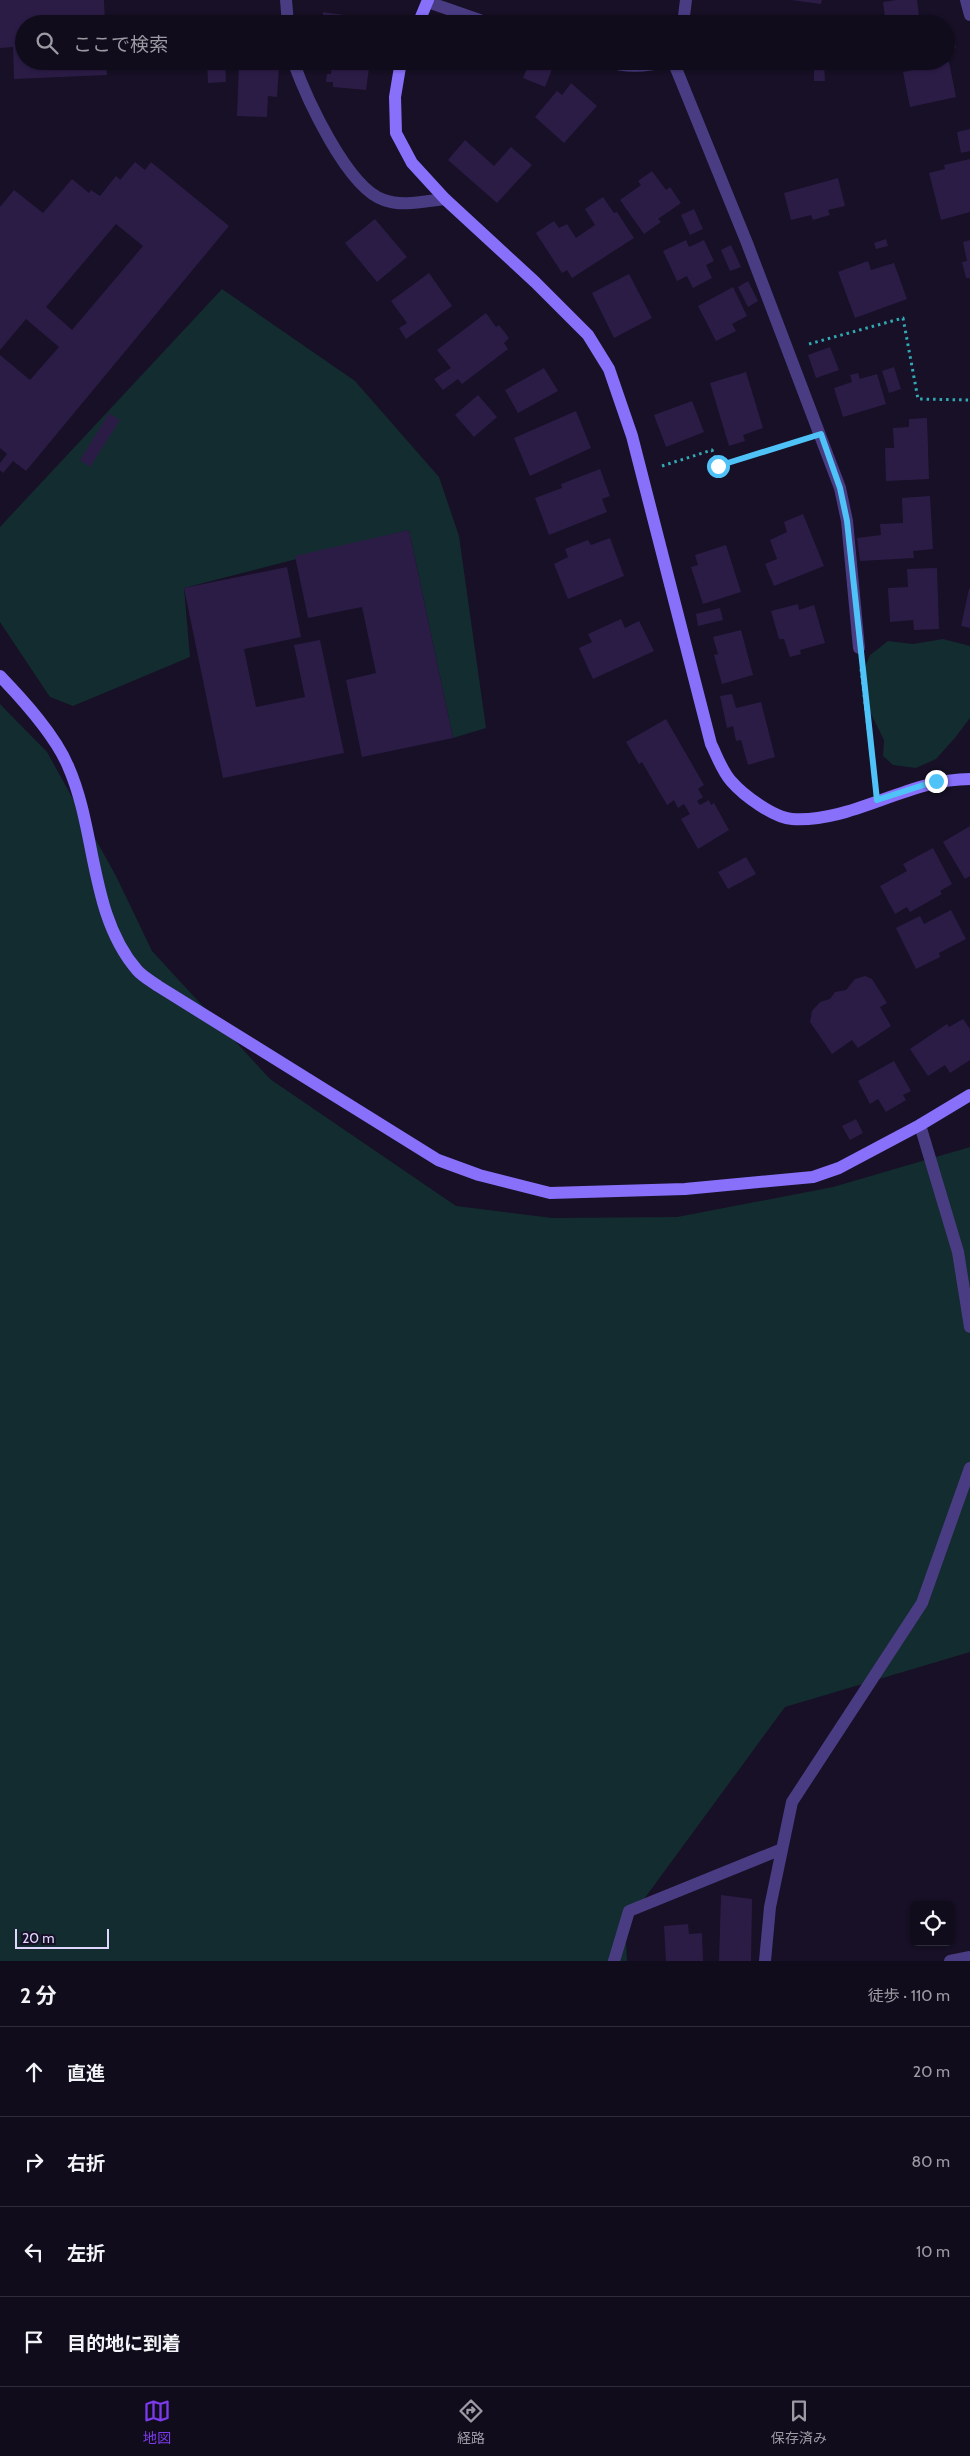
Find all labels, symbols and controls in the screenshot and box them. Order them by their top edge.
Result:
search box [15,15,955,70]
icon: search [33,29,61,57]
text: ここで検索 [73,33,168,56]
route start [707,455,730,478]
route end [925,770,948,793]
map controls [910,1901,955,1946]
button: locate [910,1901,955,1946]
scale bar [15,1926,109,1949]
text: 20 m [22,1929,55,1947]
text: 2 分 [20,1983,57,2008]
text: 徒歩 · 110 m [868,1986,950,2005]
icon: ahead [20,2058,48,2086]
text: 直進 [67,2062,105,2085]
text: 20 m [913,2062,950,2081]
icon: right [20,2148,48,2176]
text: 右折 [67,2152,105,2175]
text: 80 m [912,2152,950,2171]
icon: left [20,2238,48,2266]
text: 左折 [67,2242,105,2265]
text: 10 m [916,2242,950,2261]
icon: arrive [20,2328,48,2356]
text: 目的地に到着 [67,2332,181,2355]
tab: 地図 [143,2397,171,2447]
tab: 経路 [457,2397,485,2447]
tab: 保存済み [771,2397,827,2447]

